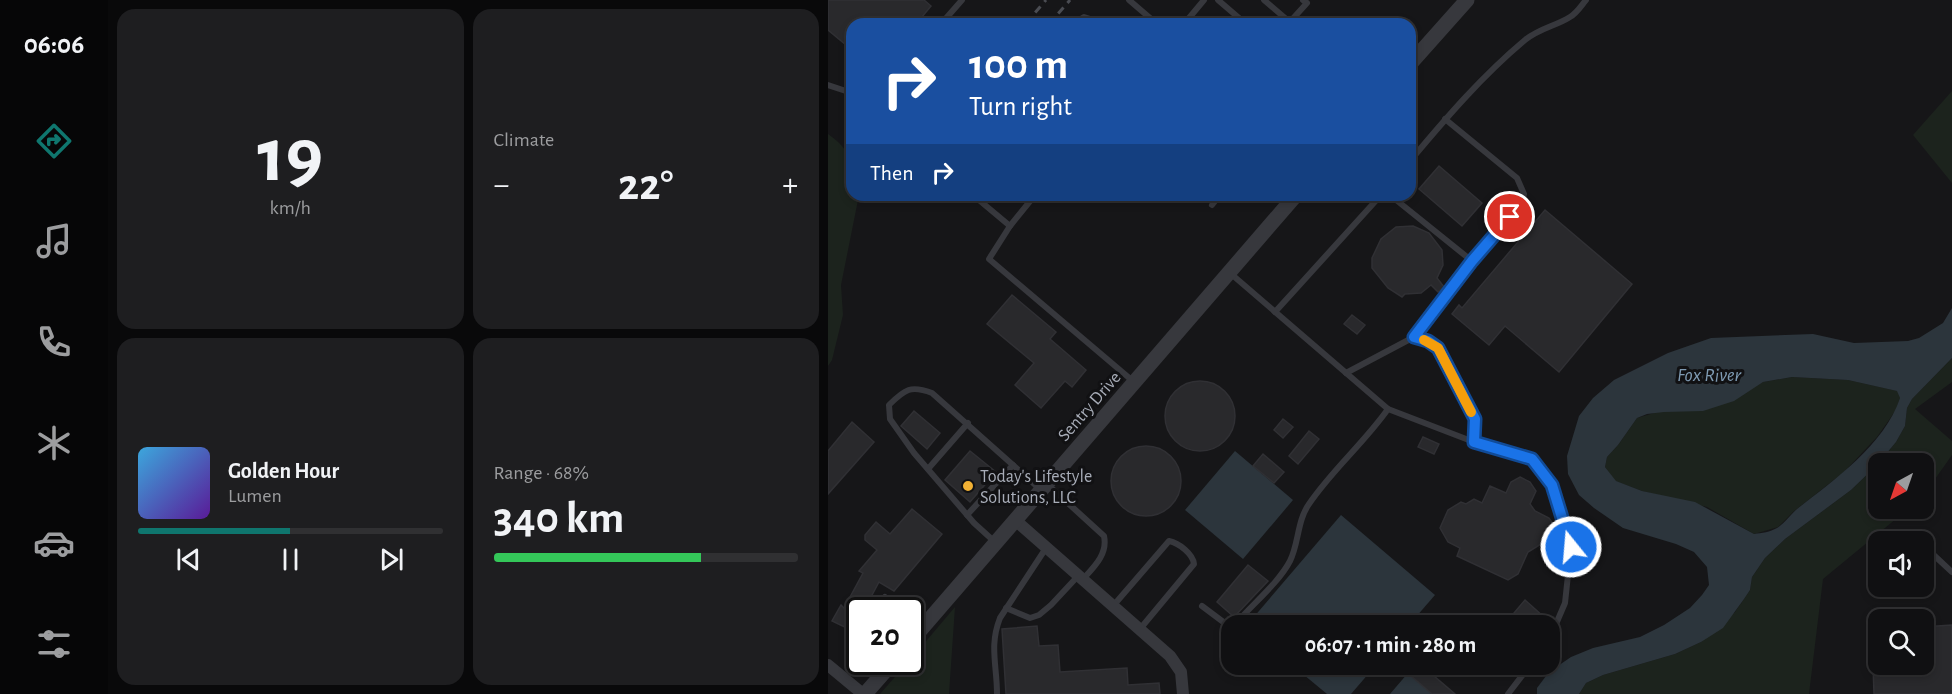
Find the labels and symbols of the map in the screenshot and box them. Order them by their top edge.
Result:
pin [1484,191,1535,242]
water label: Fox River [1677,365,1742,385]
street label: Sentry Drive [1055,368,1125,445]
north arrow [1868,453,1934,519]
place label: Today's Lifestyle Solutions, LLC [980,468,1092,507]
marker: Today's Lifestyle Solutions, LLC [961,479,975,493]
position arrow [1539,515,1603,579]
speed limit sign: 20 [846,597,924,675]

